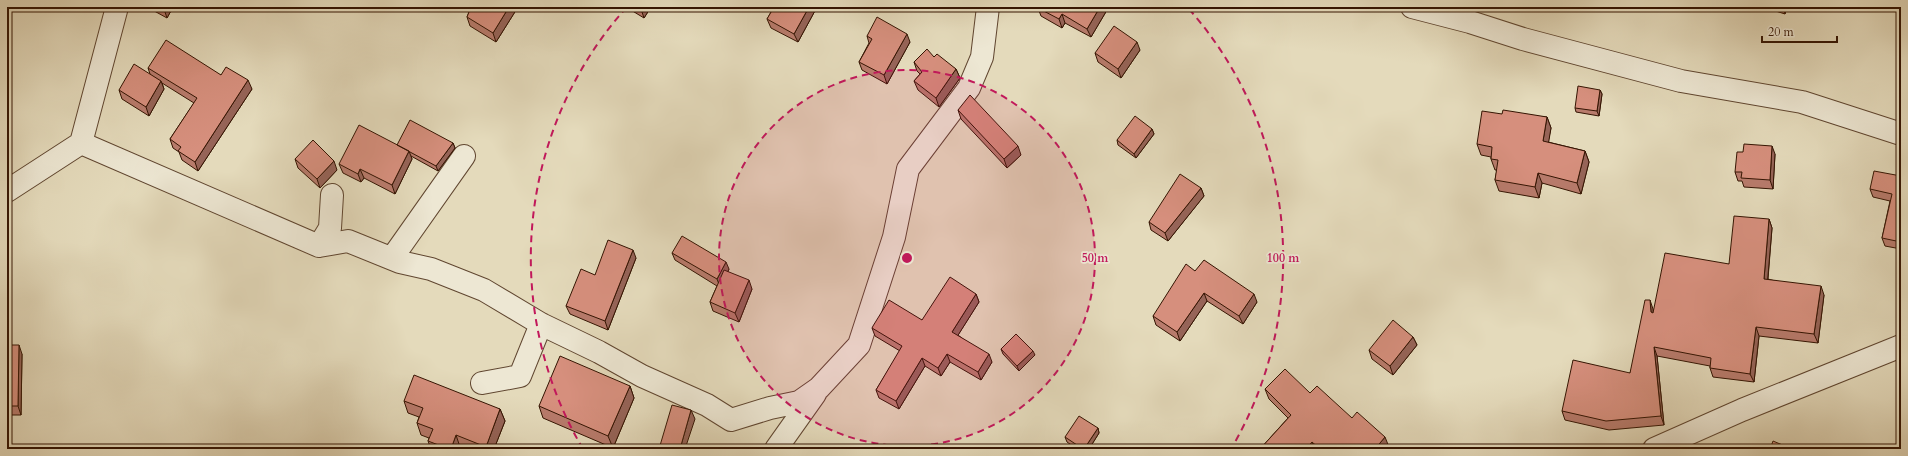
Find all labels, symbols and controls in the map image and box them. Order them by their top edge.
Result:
scale bar [1762,18,1837,44]
text: 20 m [1768,24,1795,40]
text: 50 m [1082,250,1109,266]
text: 100 m [1267,250,1300,266]
centre of rings [900,251,914,265]

